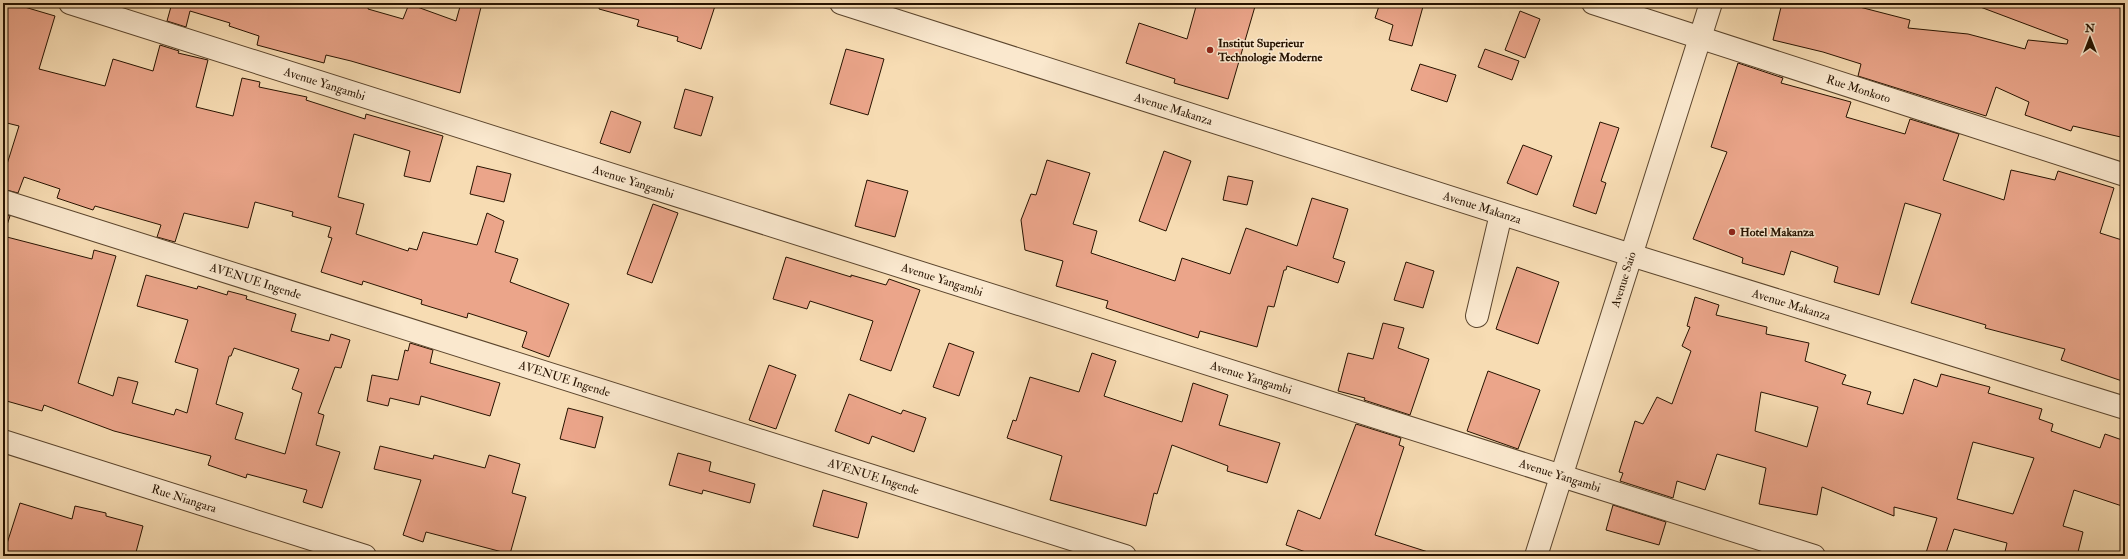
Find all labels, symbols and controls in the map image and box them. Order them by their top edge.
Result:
north arrow [2070,18,2110,58]
text: N [2084,22,2096,35]
place label: Institut Superieur Technologie Moderne [1217,36,1324,65]
marker: Institut Superieur Technologie Moderne [1205,45,1215,55]
street label: Avenue Yangambi [281,63,367,104]
street label: Rue Monkoto [1825,71,1893,106]
street label: Avenue Makanza [1132,89,1216,129]
street label: Avenue Yangambi [590,161,676,202]
street label: Avenue Makanza [1440,188,1524,227]
place label: Hotel Makanza [1740,225,1815,240]
marker: Hotel Makanza [1727,227,1737,237]
street label: Avenue Saio [1607,249,1639,310]
street label: AVENUE Ingende [207,259,303,302]
street label: Avenue Yangambi [899,259,985,300]
street label: Avenue Makanza [1749,285,1833,324]
street label: AVENUE Ingende [516,357,612,400]
street label: Avenue Yangambi [1207,357,1294,397]
street label: AVENUE Ingende [825,455,921,498]
street label: Avenue Yangambi [1516,455,1603,495]
street label: Rue Niangara [150,481,220,516]

